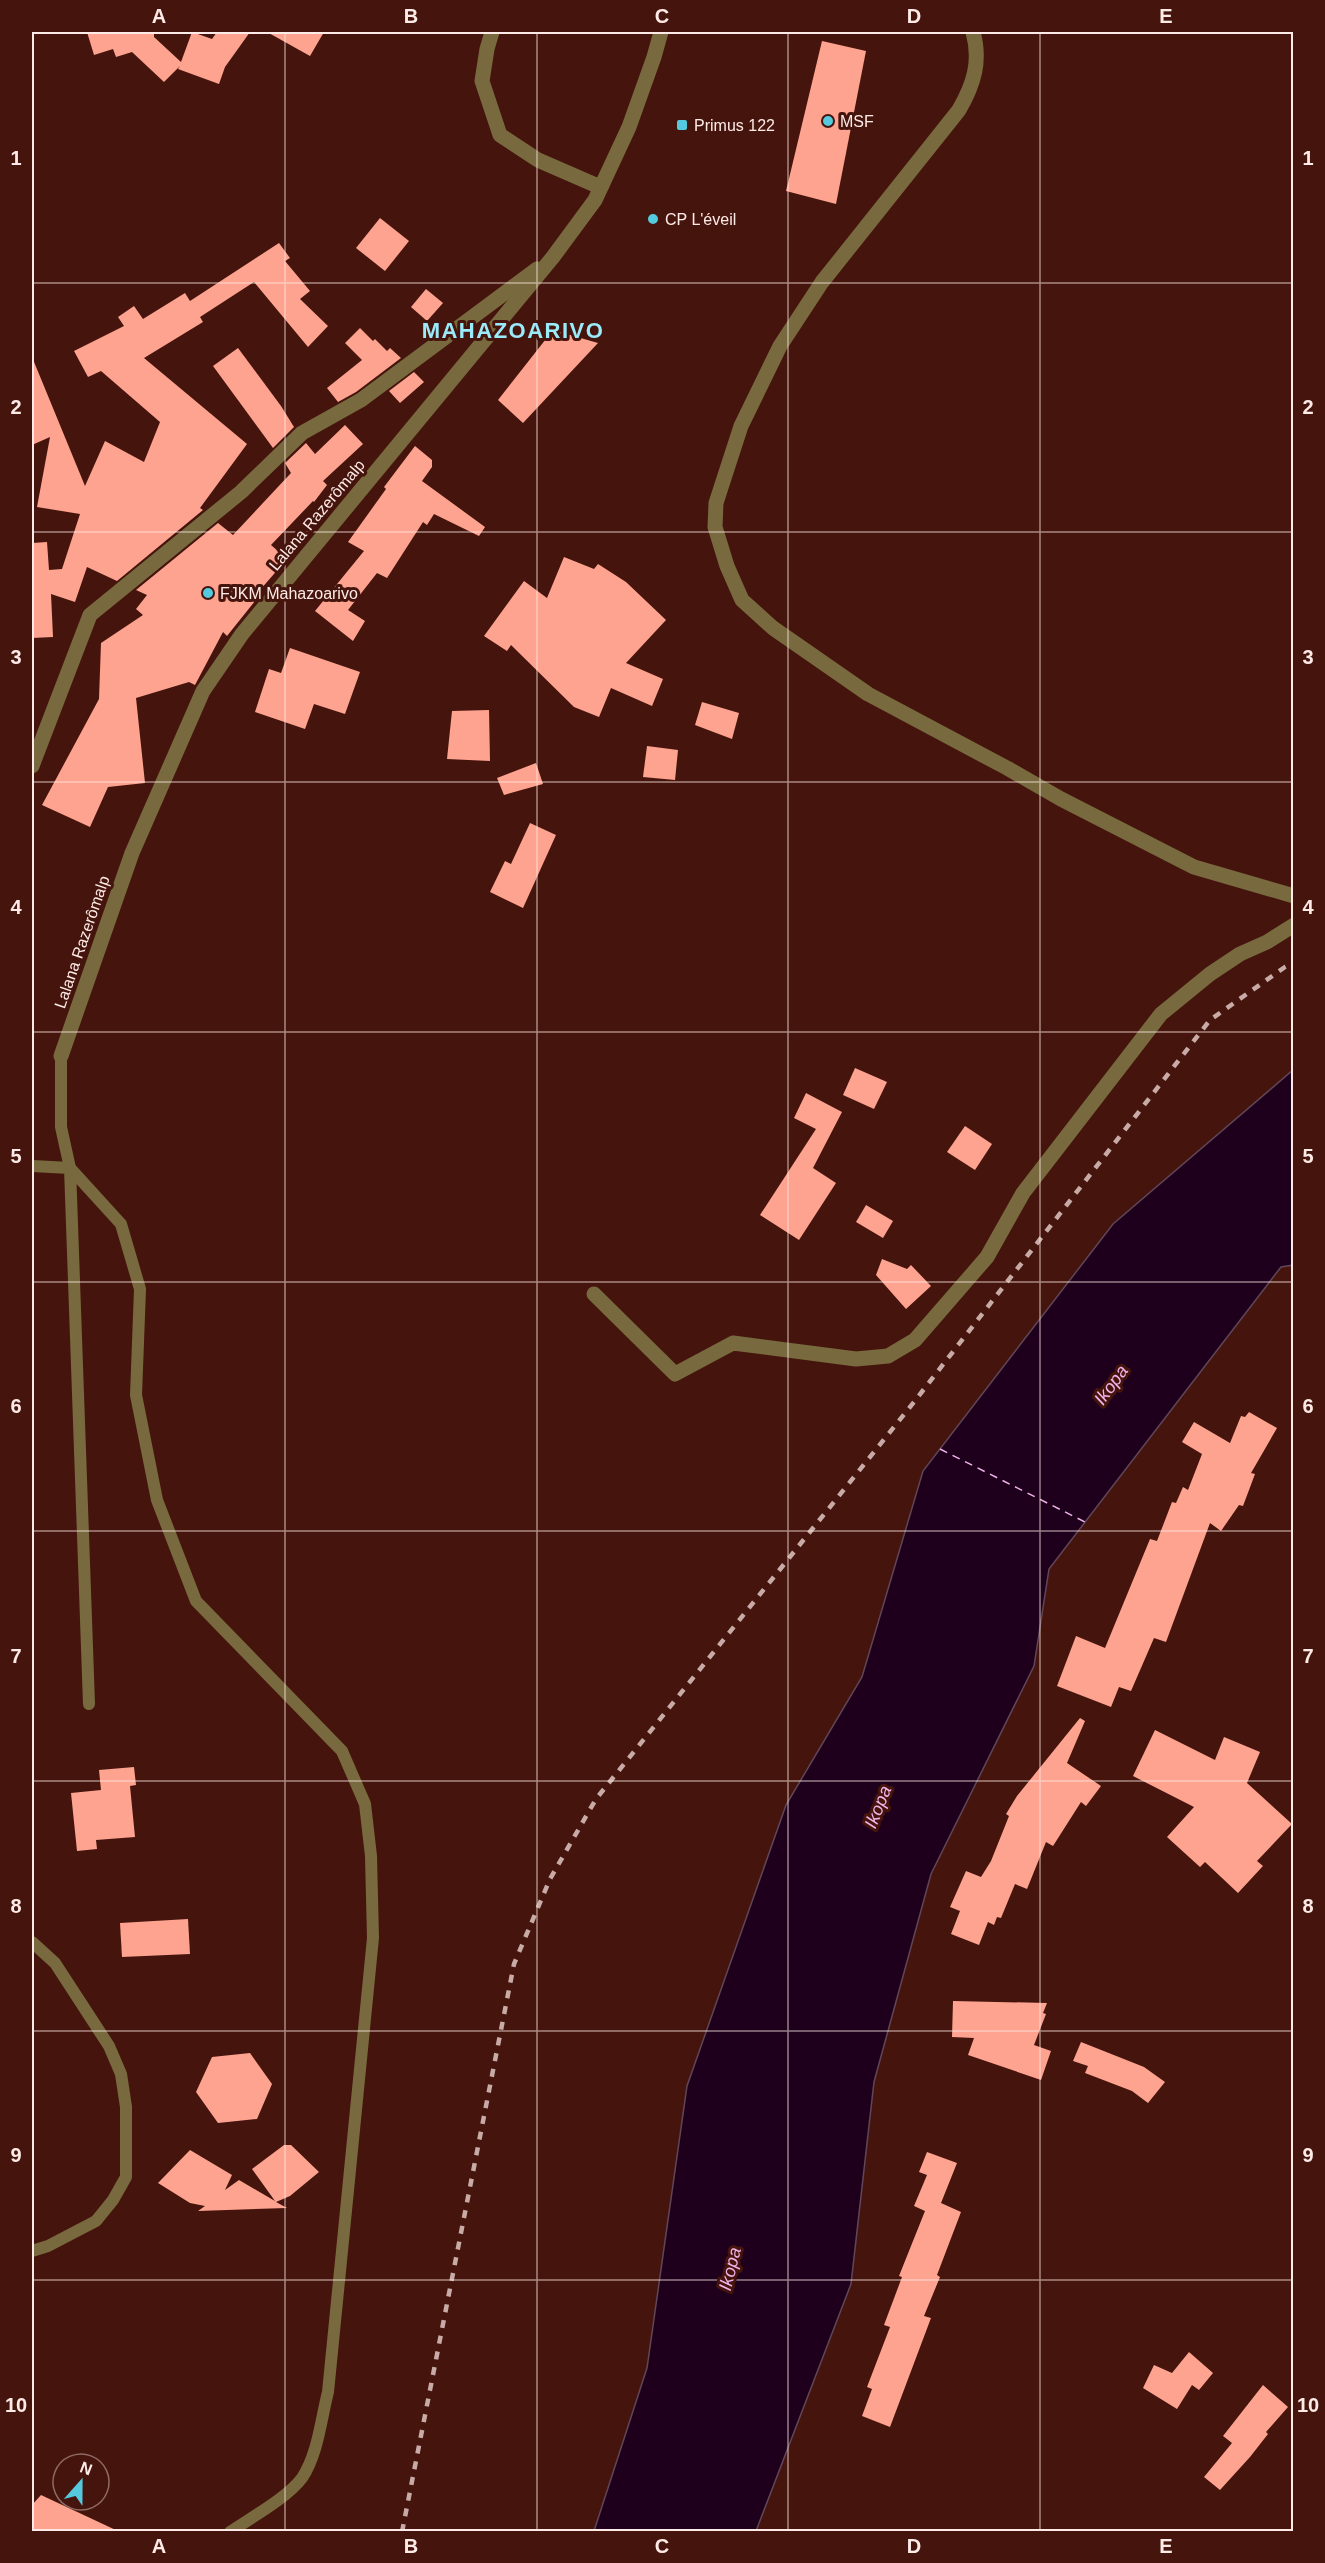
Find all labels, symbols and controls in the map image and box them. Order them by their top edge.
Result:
text: A [152,5,166,27]
text: B [404,5,418,27]
text: C [655,5,669,27]
text: D [907,5,921,27]
text: E [1159,5,1173,27]
place label: MSF [840,113,874,130]
marker: MSF [821,114,835,128]
place label: Primus 122 [694,117,775,134]
marker: Primus 122 [675,118,689,132]
text: 1 [10,147,22,169]
text: 1 [1302,147,1314,169]
place label: CP L'éveil [665,211,736,228]
marker: CP L'éveil [646,212,660,226]
district label: MAHAZOARIVO [422,318,604,343]
text: 2 [10,396,22,418]
text: 2 [1302,396,1314,418]
street label: Lalana Razerômalp [266,456,368,574]
place label: FJKM Mahazoarivo [220,585,358,602]
marker: FJKM Mahazoarivo [201,586,215,600]
text: 3 [10,646,22,668]
text: 3 [1302,646,1314,668]
street label: Lalana Razerômalp [51,874,113,1010]
text: 4 [10,896,22,918]
text: 4 [1302,896,1314,918]
text: 5 [10,1145,22,1167]
text: 5 [1302,1145,1314,1167]
water label: Ikopa [1090,1361,1132,1409]
text: 6 [10,1395,22,1417]
text: 6 [1302,1395,1314,1417]
text: 7 [10,1645,22,1667]
text: 7 [1302,1645,1314,1667]
water label: Ikopa [860,1783,896,1831]
text: 8 [10,1895,22,1917]
text: 8 [1302,1895,1314,1917]
text: 9 [10,2144,22,2166]
text: 9 [1302,2144,1314,2166]
water label: Ikopa [715,2245,745,2293]
text: 10 [5,2394,27,2416]
text: 10 [1297,2394,1319,2416]
north arrow [51,2452,111,2512]
text: N [78,2458,95,2478]
text: A [152,2535,166,2557]
text: B [404,2535,418,2557]
text: C [655,2535,669,2557]
text: D [907,2535,921,2557]
text: E [1159,2535,1173,2557]

